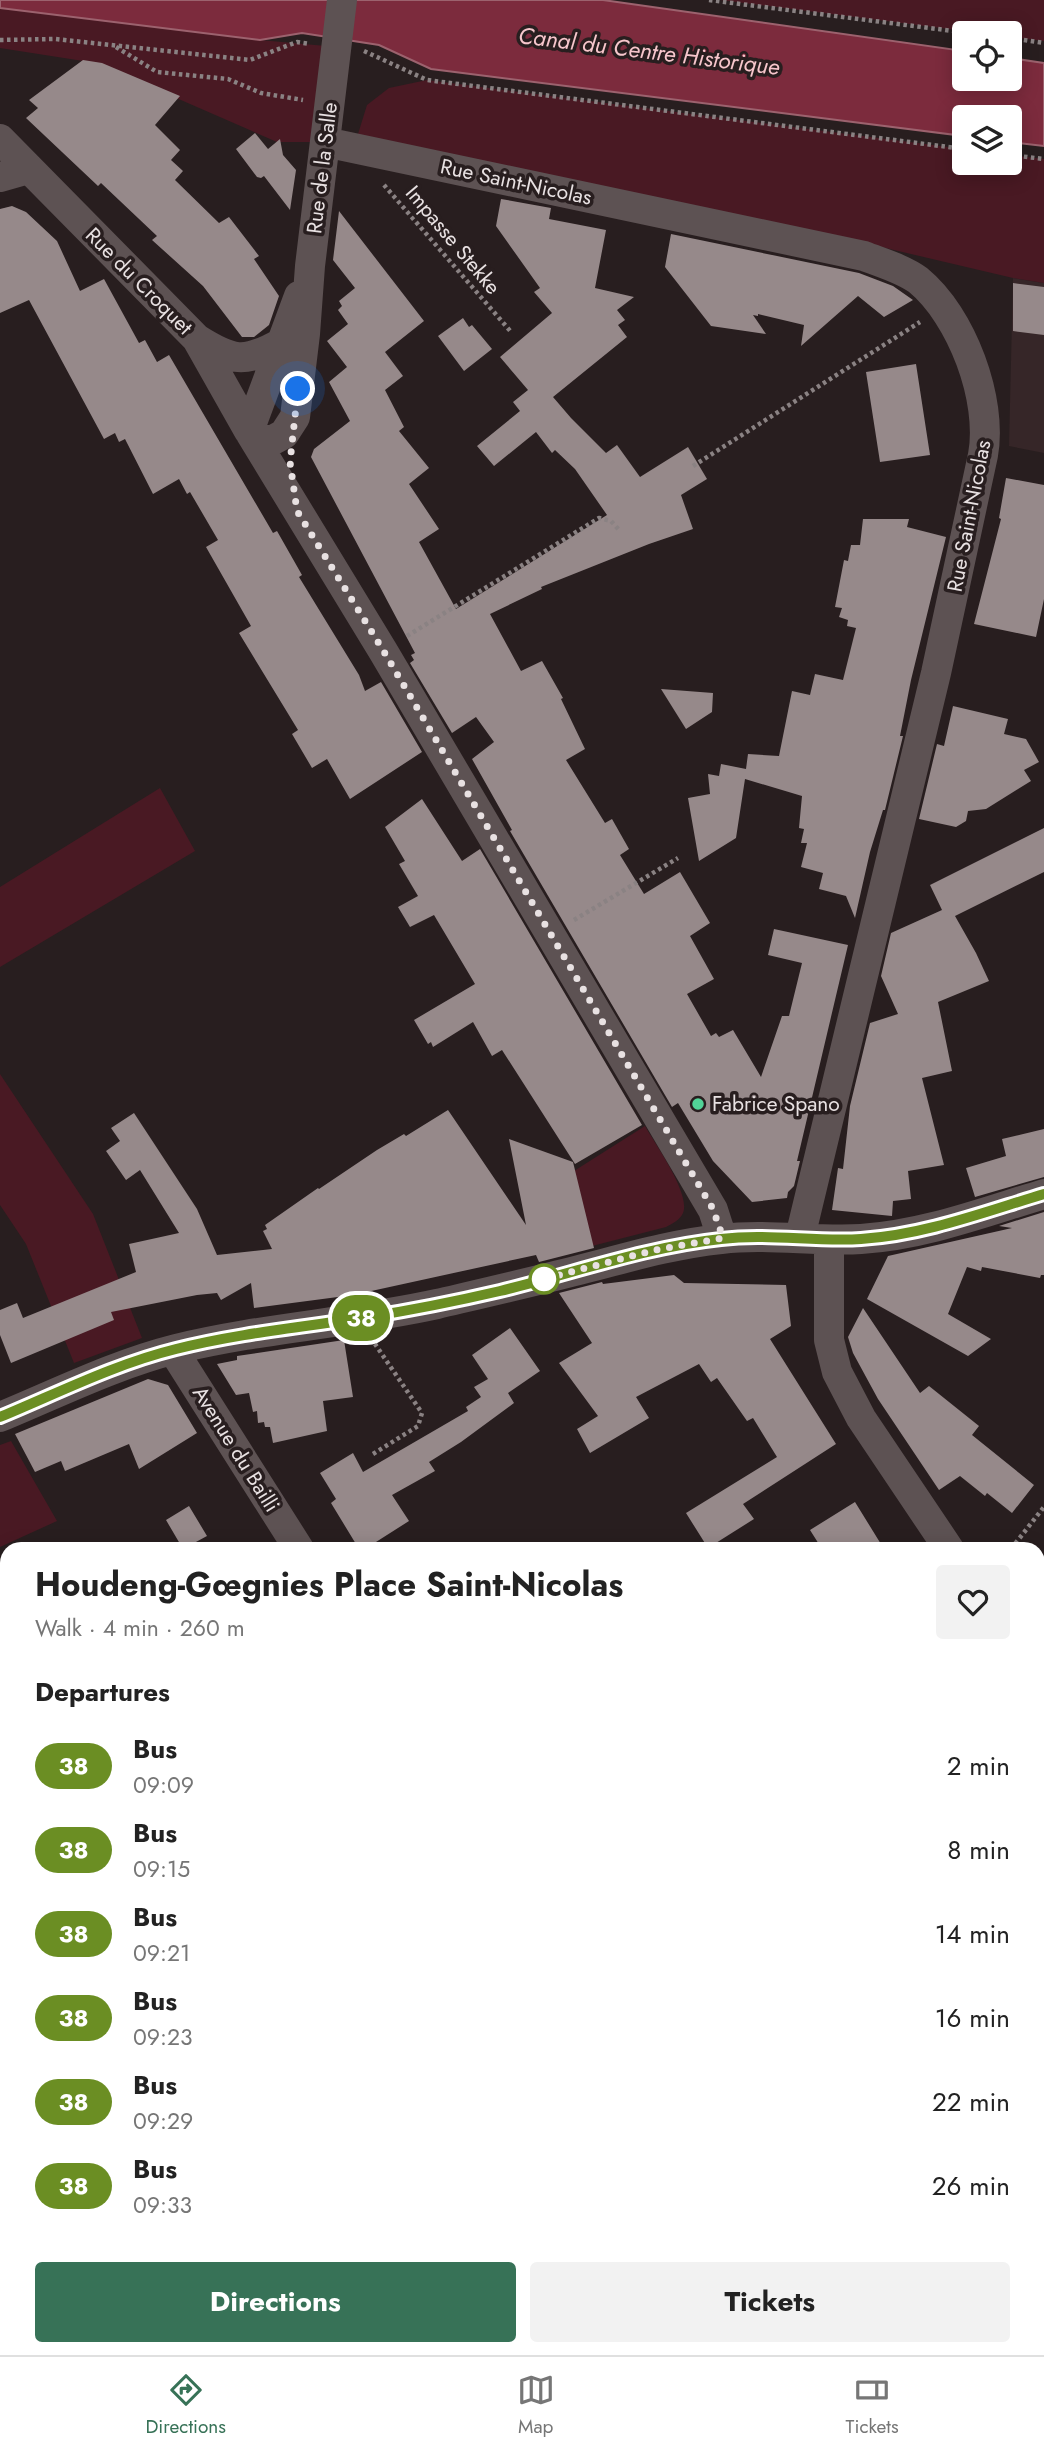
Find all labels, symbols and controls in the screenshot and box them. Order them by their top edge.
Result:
water label: Canal du Centre Historique [516,18,782,84]
map controls [952,21,1022,175]
button: locate [952,21,1022,91]
street label: Rue de la Salle [299,100,345,235]
button: layers [952,105,1022,175]
street label: Rue Saint-Nicolas [438,151,594,213]
street label: Impasse Stekke [398,179,508,301]
street label: Rue du Croquet [79,221,199,341]
your location [280,371,315,406]
street label: Rue Saint-Nicolas [940,438,998,594]
place label: Fabrice Spano [712,1089,840,1119]
marker: Fabrice Spano [690,1096,706,1112]
unlabelled marker [529,1264,559,1294]
line badge: 38 [330,1295,392,1341]
text: 38 [346,1300,376,1335]
street label: Avenue du Bailli [185,1380,287,1518]
text: Houdeng-Gœgnies Place Saint-Nicolas [35,1561,623,1608]
button: heart [936,1565,1010,1639]
text: Walk · 4 min · 260 m [35,1611,245,1645]
text: Departures [35,1673,170,1711]
text: Bus [133,1730,177,1768]
text: 2 min [947,1747,1010,1785]
text: 38 [59,1748,88,1783]
text: 09:09 [133,1768,194,1802]
text: Bus [133,1814,177,1852]
text: 8 min [947,1831,1010,1869]
text: 38 [59,1832,88,1867]
text: 09:15 [133,1852,190,1886]
text: Bus [133,1898,177,1936]
text: 14 min [935,1915,1010,1953]
text: 38 [59,1916,88,1951]
text: 09:21 [133,1936,190,1970]
text: Bus [133,1982,177,2020]
text: 16 min [935,1999,1010,2037]
text: 38 [59,2000,88,2035]
text: 09:23 [133,2020,193,2054]
text: Bus [133,2066,177,2104]
text: 22 min [932,2083,1010,2121]
text: 38 [59,2084,88,2119]
text: 09:29 [133,2104,193,2138]
text: Bus [133,2150,177,2188]
text: 26 min [932,2167,1010,2205]
text: 38 [59,2168,88,2203]
text: 09:33 [133,2188,192,2222]
button: Directions [35,2262,516,2342]
button: Tickets [530,2262,1010,2342]
tab: Directions [145,2371,226,2440]
tab: Map [517,2371,555,2440]
tab: Tickets [846,2371,899,2440]

